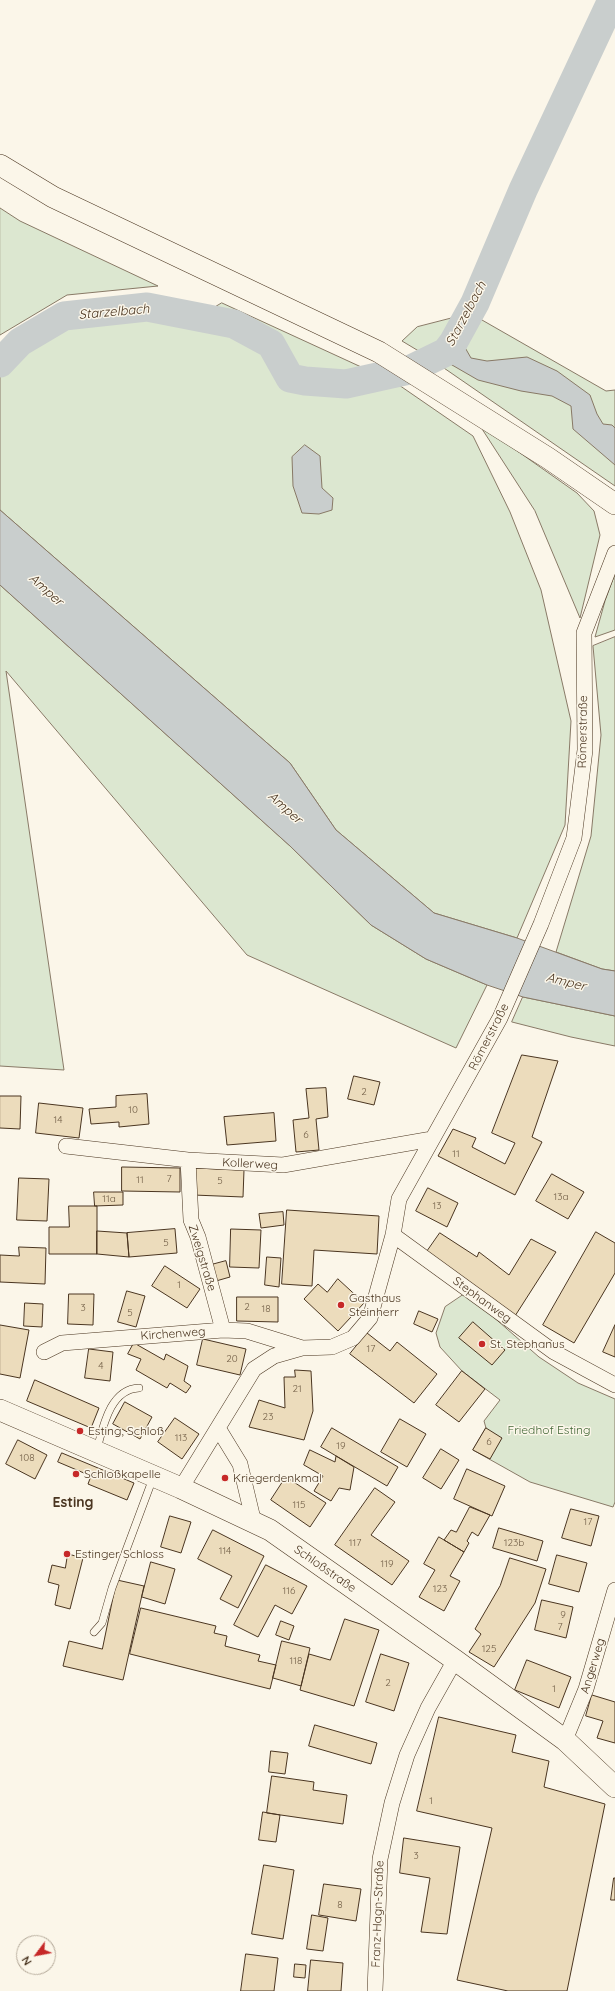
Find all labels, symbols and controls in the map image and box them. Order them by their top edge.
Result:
water label: Starzelbach [442,279,490,349]
water label: Starzelbach [78,301,150,323]
water label: Amper [26,571,66,609]
street label: Römerstraße [575,695,591,769]
water label: Amper [265,789,305,827]
water label: Amper [544,970,588,994]
street label: Römerstraße [466,1001,512,1073]
house number: 2 [361,1086,367,1098]
house number: 10 [128,1104,138,1116]
house number: 14 [54,1114,62,1126]
house number: 6 [303,1129,309,1141]
house number: 11 [452,1148,460,1160]
street label: Kollerweg [222,1155,278,1173]
house number: 7 [166,1173,172,1185]
house number: 11 [136,1174,144,1186]
house number: 5 [217,1175,223,1187]
house number: 13a [554,1191,568,1203]
house number: 11a [102,1193,116,1205]
house number: 13 [433,1200,441,1212]
street label: Zweigstraße [185,1223,219,1293]
house number: 5 [163,1237,169,1249]
street label: Stephanweg [450,1274,514,1326]
house number: 1 [177,1279,181,1291]
place label: Gasthaus Steinherr [349,1291,401,1319]
marker: Gasthaus Steinherr [336,1300,346,1310]
house number: 2 [244,1301,250,1313]
house number: 3 [80,1302,86,1314]
house number: 18 [261,1303,271,1315]
house number: 5 [127,1307,133,1319]
street label: Kirchenweg [140,1325,206,1343]
place label: St. Stephanus [490,1337,565,1351]
marker: St. Stephanus [477,1339,487,1349]
house number: 17 [367,1343,375,1355]
house number: 20 [226,1353,238,1365]
house number: 4 [98,1360,104,1372]
house number: 21 [292,1383,302,1395]
house number: 23 [263,1411,273,1423]
park label: Friedhof Esting [507,1423,591,1437]
place label: Esting, Schloß [88,1424,164,1438]
marker: Esting, Schloß [75,1426,85,1436]
house number: 113 [175,1432,187,1444]
house number: 6 [486,1436,492,1448]
house number: 19 [336,1440,346,1452]
house number: 108 [19,1452,35,1464]
place label: Schloßkapelle [84,1467,161,1481]
marker: Schloßkapelle [71,1469,81,1479]
place label: Kriegerdenkmal [233,1471,322,1485]
marker: Kriegerdenkmal [220,1473,230,1483]
district label: Esting [52,1495,94,1511]
house number: 115 [293,1499,305,1511]
house number: 17 [584,1516,592,1528]
house number: 117 [349,1537,361,1549]
house number: 123b [504,1537,524,1549]
street label: Schloßstraße [291,1542,359,1596]
house number: 114 [219,1545,231,1557]
place label: Estinger Schloss [75,1547,164,1561]
marker: Estinger Schloss [62,1549,72,1559]
house number: 119 [381,1558,393,1570]
house number: 123 [433,1583,447,1595]
house number: 116 [283,1585,295,1597]
house number: 9 [560,1609,566,1621]
house number: 7 [557,1621,563,1633]
street label: Angerweg [578,1637,608,1695]
house number: 125 [482,1643,496,1655]
house number: 118 [290,1655,302,1667]
house number: 2 [385,1677,391,1689]
house number: 1 [552,1683,556,1695]
house number: 1 [429,1795,433,1807]
house number: 3 [413,1850,419,1862]
street label: Franz-Hagn-Straße [369,1860,387,1968]
house number: 8 [337,1899,343,1911]
north arrow [16,1935,56,1975]
text: N [19,1954,35,1968]

